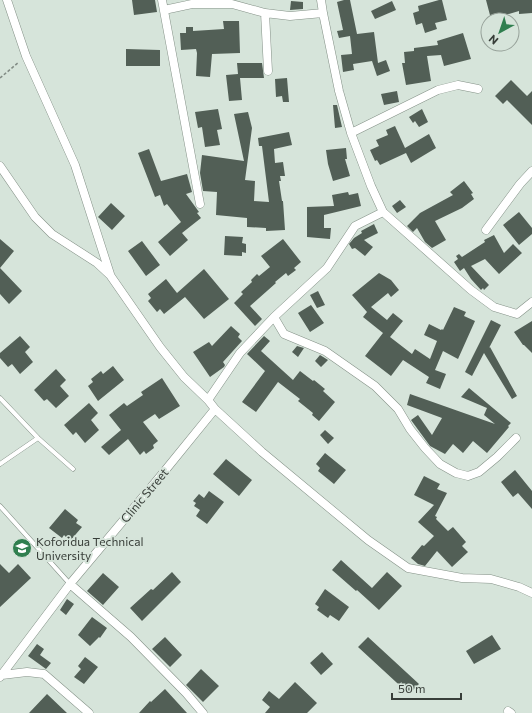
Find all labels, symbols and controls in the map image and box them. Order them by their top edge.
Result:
north arrow [480,12,520,52]
text: N [486,32,501,48]
street label: Clinic Street [117,465,171,525]
place label: Koforidua Technical University [36,534,144,562]
school or university icon: Koforidua Technical University [11,537,33,559]
scale bar [392,675,461,701]
text: 50 m [398,681,426,695]

